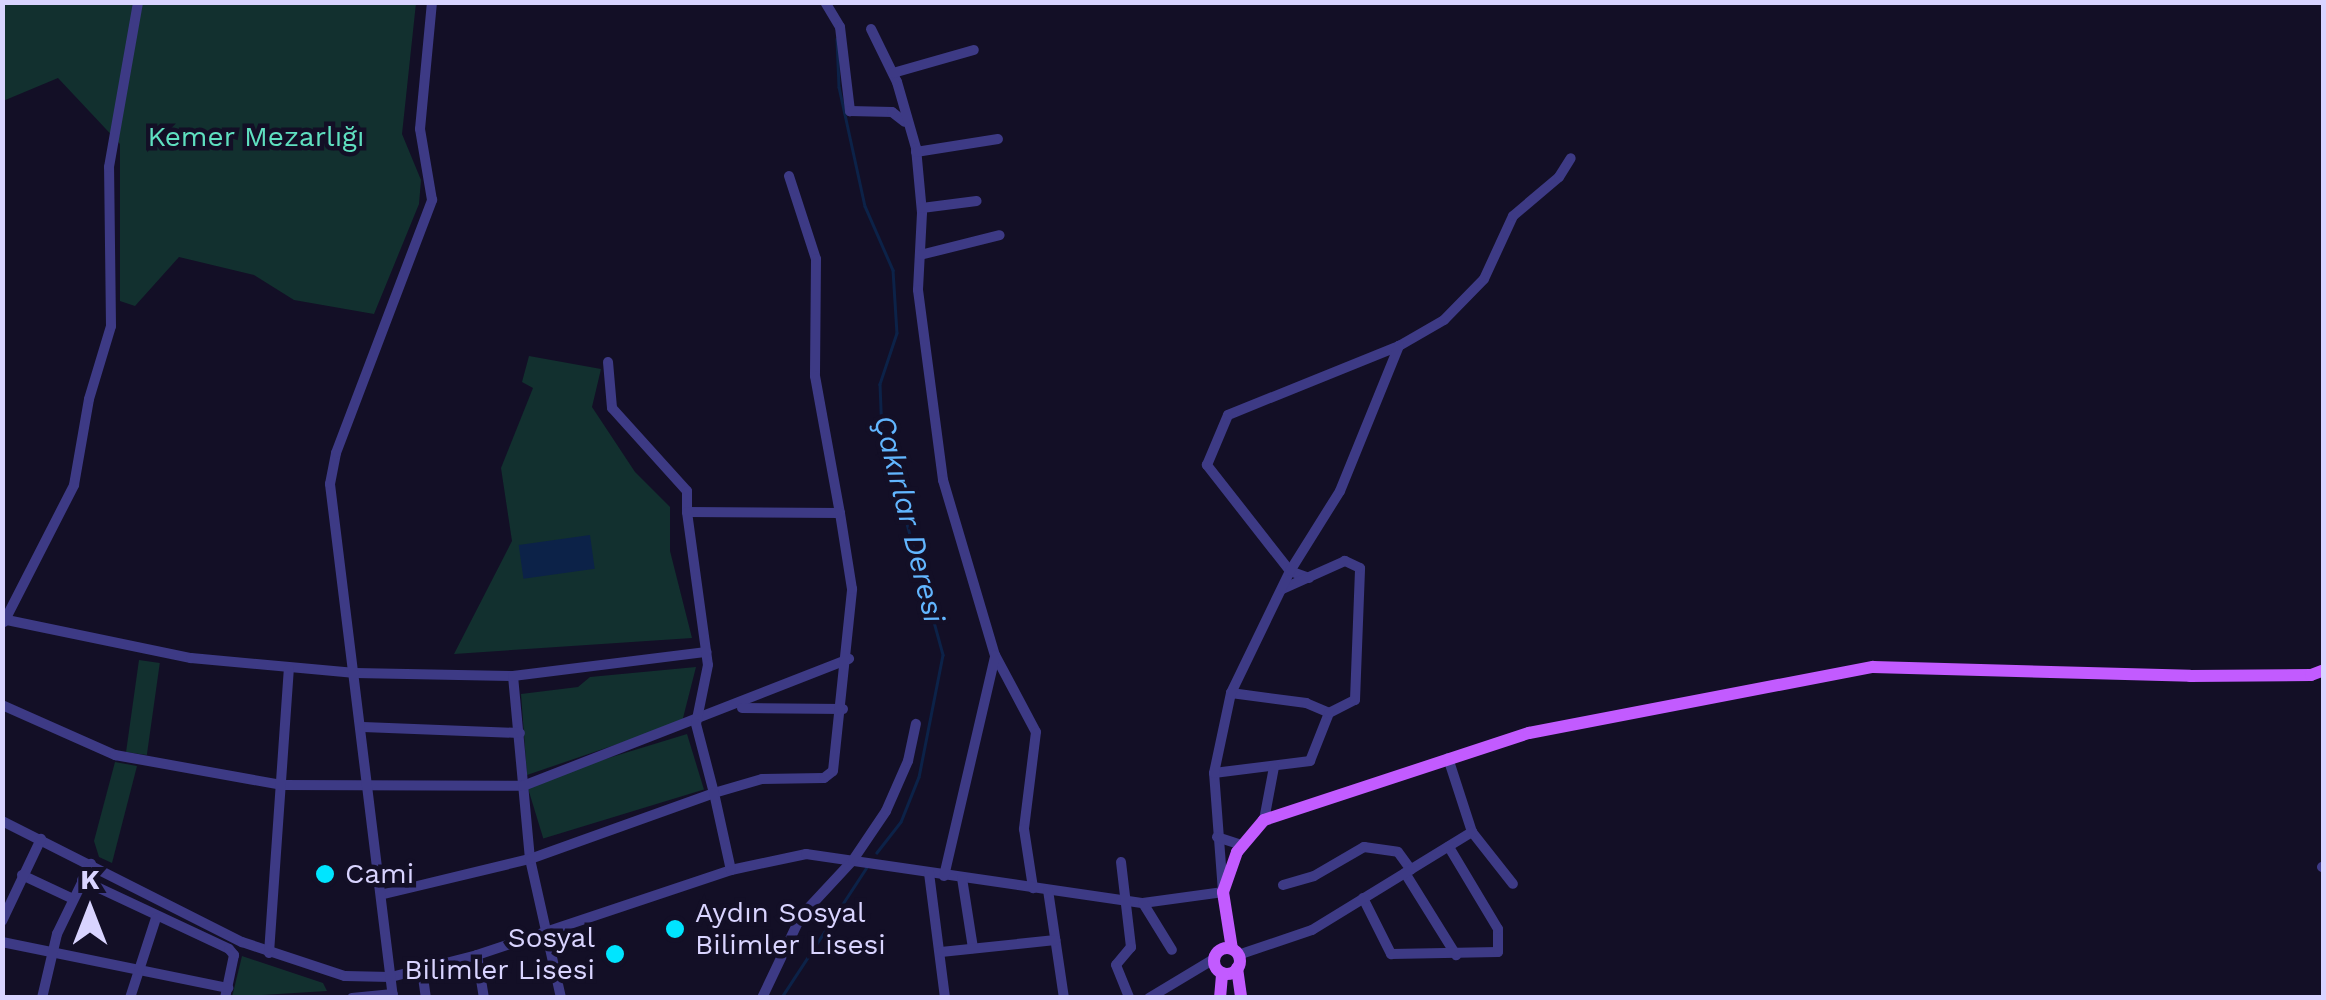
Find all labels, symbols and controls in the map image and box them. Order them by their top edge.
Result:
park label: Kemer Mezarlığı [147,120,365,154]
water label: Çakırlar Deresi [866,411,952,627]
place label: Cami [345,857,414,891]
north arrow [40,860,140,960]
text: K [80,863,100,896]
marker: Cami [314,863,336,885]
place label: Aydın Sosyal Bilimler Lisesi [695,896,886,962]
marker: Aydın Sosyal Bilimler Lisesi [664,918,686,940]
place label: Sosyal Bilimler Lisesi [404,921,595,987]
marker: Sosyal Bilimler Lisesi [604,943,626,965]

